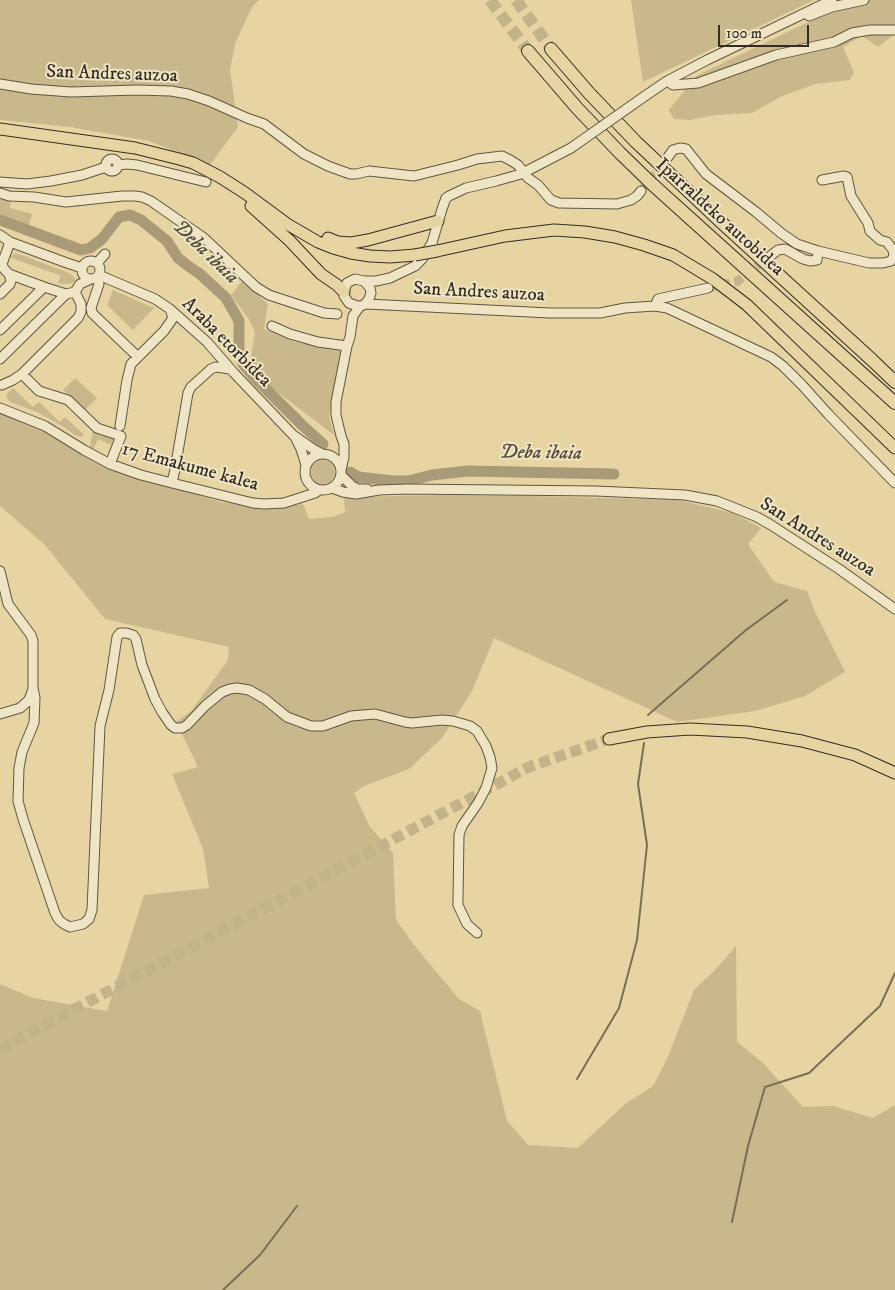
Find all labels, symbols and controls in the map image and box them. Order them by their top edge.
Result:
scale bar [720,15,811,47]
text: 100 m [726,24,762,43]
street label: San Andres auzoa [46,61,178,89]
street label: Iparraldeko autobidea [650,154,788,282]
water label: Deba ibaia [167,216,243,290]
street label: San Andres auzoa [413,278,545,308]
street label: Araba etorbidea [176,293,276,393]
street label: 17 Emakume kalea [119,439,261,497]
water label: Deba ibaia [500,441,582,467]
street label: San Andres auzoa [755,493,879,583]

